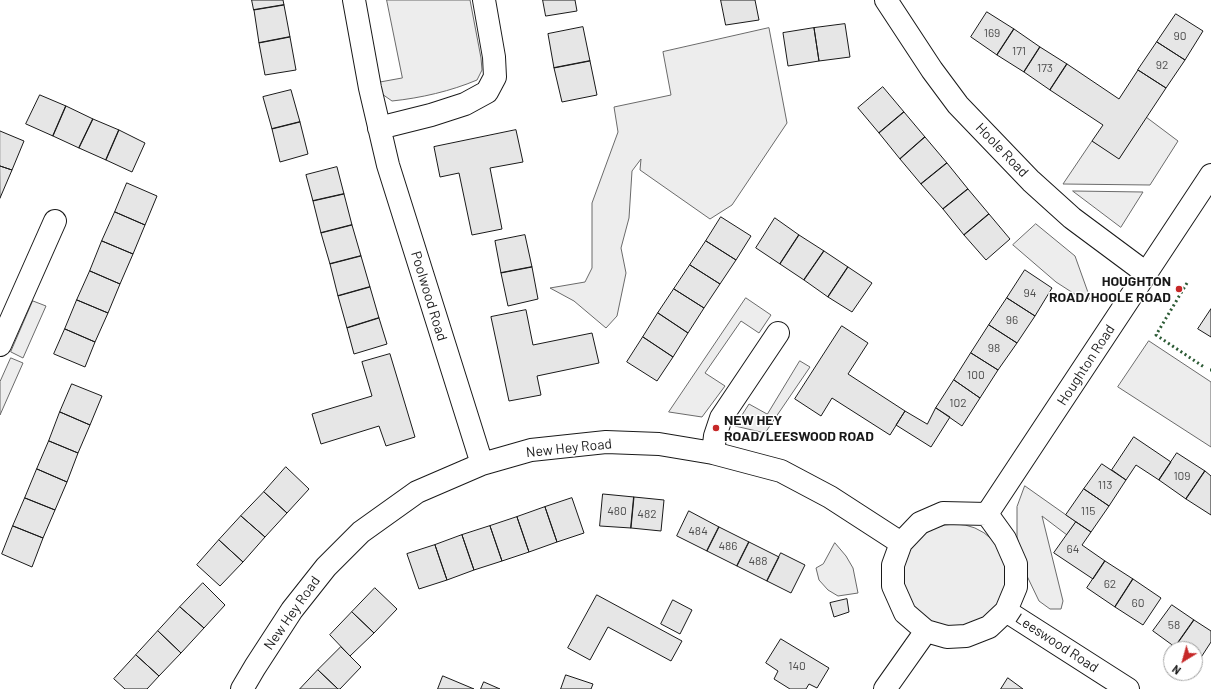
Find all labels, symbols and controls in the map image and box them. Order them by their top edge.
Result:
house number: 169 [984,26,1000,40]
house number: 90 [1173,29,1187,43]
house number: 171 [1012,44,1026,58]
house number: 92 [1156,58,1168,72]
house number: 173 [1037,61,1053,75]
street label: Hoole Road [972,119,1032,181]
street label: Poolwood Road [407,249,451,343]
place label: HOUGHTON ROAD/HOOLE ROAD [1049,273,1171,306]
marker: HOUGHTON ROAD/HOOLE ROAD [1174,284,1184,294]
house number: 94 [1024,286,1036,300]
house number: 96 [1006,313,1018,327]
street label: Houghton Road [1054,321,1118,409]
house number: 98 [988,341,1000,355]
house number: 100 [967,368,985,382]
house number: 102 [949,396,967,410]
place label: NEW HEY ROAD/LEESWOOD ROAD [724,412,874,444]
marker: NEW HEY ROAD/LEESWOOD ROAD [711,423,721,433]
street label: New Hey Road [525,435,613,461]
house number: 109 [1173,469,1191,483]
house number: 113 [1098,478,1112,492]
house number: 480 [607,504,627,518]
house number: 115 [1081,504,1095,518]
house number: 482 [637,507,657,521]
house number: 484 [688,524,708,538]
house number: 486 [718,539,738,553]
house number: 64 [1067,542,1079,556]
house number: 488 [748,554,768,568]
street label: New Hey Road [260,573,324,653]
house number: 62 [1104,577,1116,591]
house number: 60 [1132,596,1144,610]
street label: Leeswood Road [1012,610,1102,676]
house number: 58 [1168,618,1180,632]
north arrow [1163,641,1203,681]
house number: 140 [788,659,806,673]
text: N [1169,663,1183,678]

